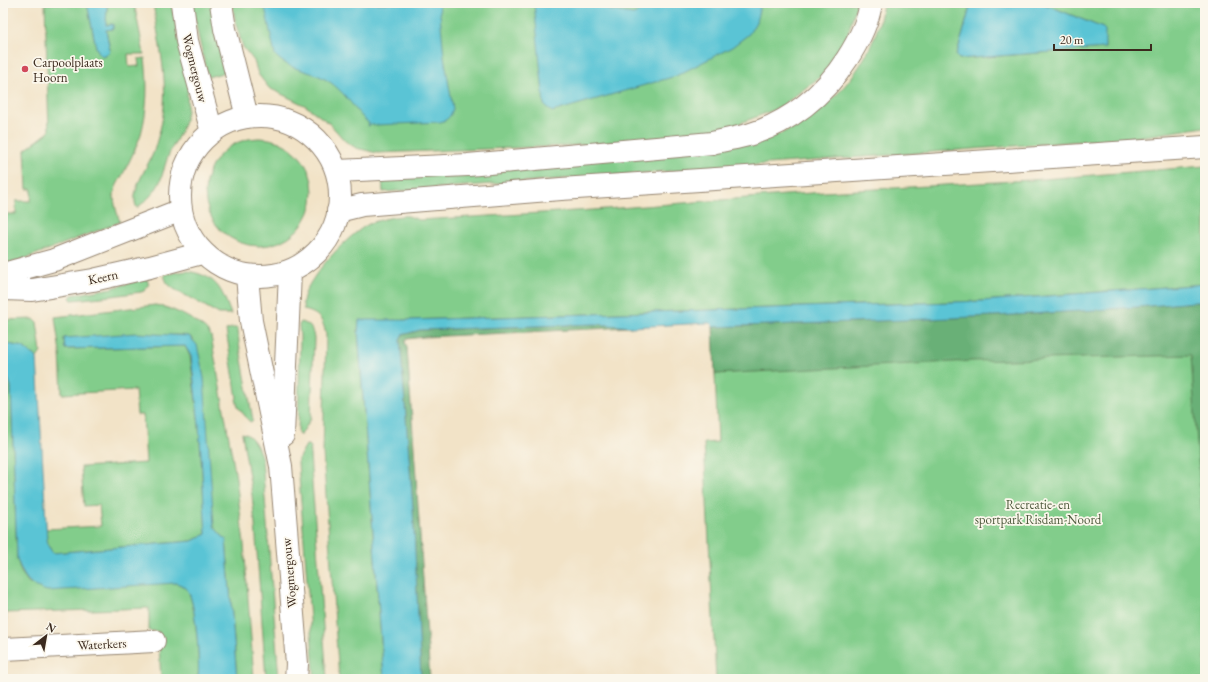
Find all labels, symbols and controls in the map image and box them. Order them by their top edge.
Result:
scale bar [1054,26,1151,52]
street label: Wogmergouw [178,32,212,104]
text: 20 m [1060,32,1084,48]
place label: Carpoolplaats Hoorn [33,54,103,86]
marker: Carpoolplaats Hoorn [20,64,30,74]
street label: Keern [87,266,120,288]
park label: Recreatie- en sportpark Risdam-Noord [975,496,1102,528]
street label: Wogmergouw [277,537,301,609]
north arrow [26,616,66,656]
text: N [44,619,59,636]
street label: Waterkers [77,634,127,654]

